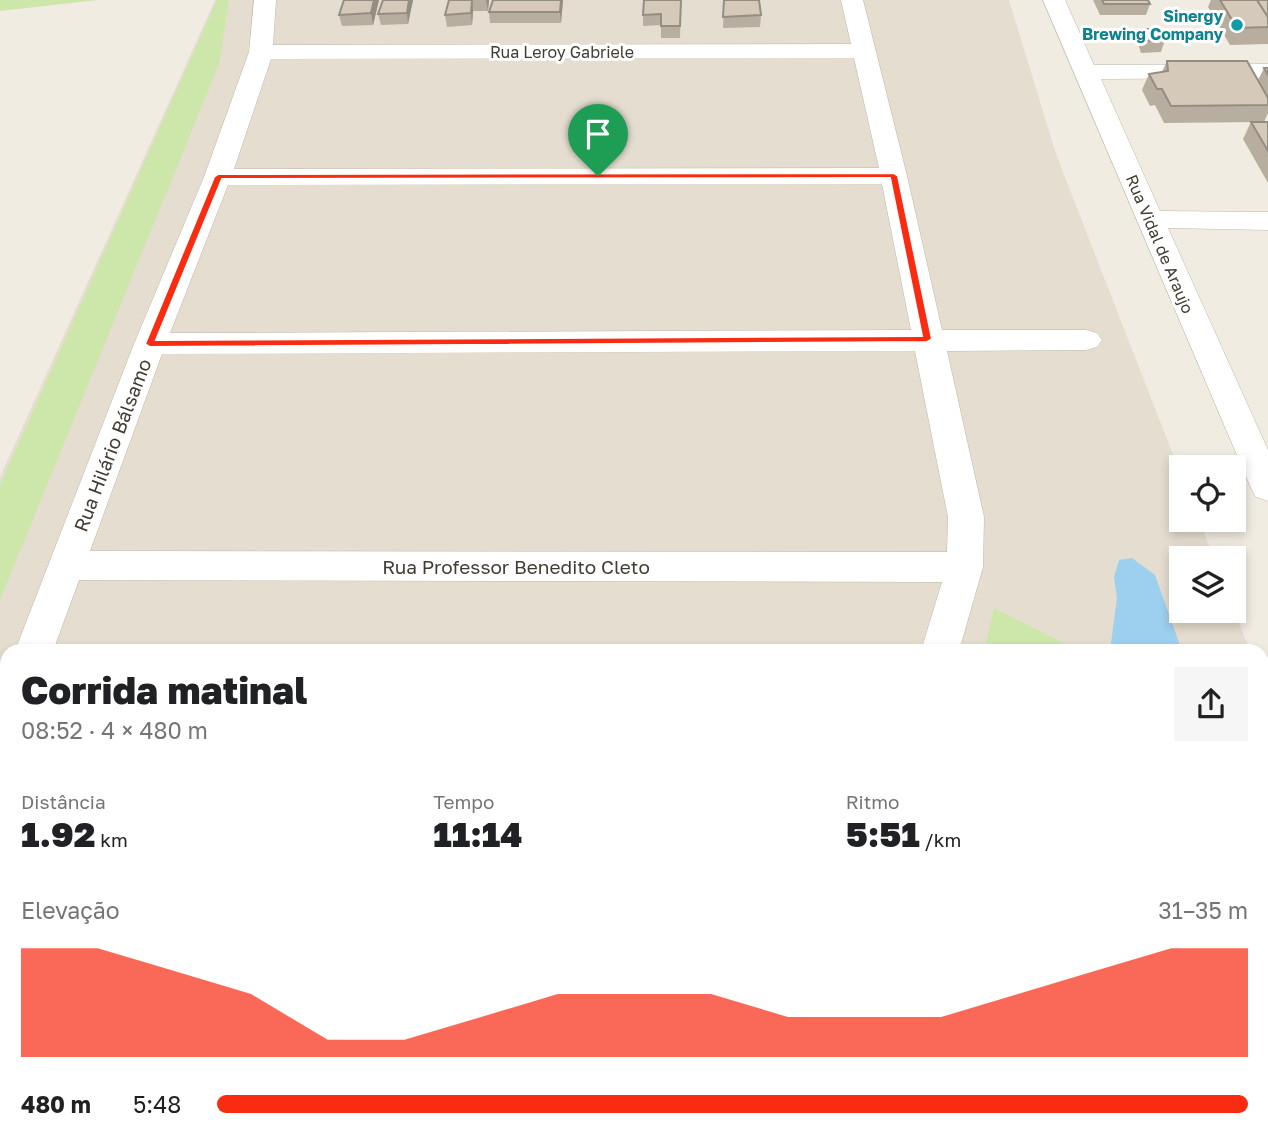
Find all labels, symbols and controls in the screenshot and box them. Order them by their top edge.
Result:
place label: Sinergy Brewing Company [1082,6,1223,44]
marker: Sinergy Brewing Company [1229,17,1245,33]
street label: Rua Leroy Gabriele [490,42,634,62]
pin [568,104,628,176]
icon: arrive [579,115,617,153]
street label: Rua Vidal de Araujo [1122,172,1198,316]
street label: Rua Hilário Bálsamo [68,355,156,535]
map controls [1169,455,1246,623]
button: locate [1169,455,1246,532]
button: layers [1169,546,1246,623]
street label: Rua Professor Benedito Cleto [382,555,650,578]
text: Corrida matinal [21,667,307,712]
button: share [1174,667,1248,741]
text: 08:52 · 4 × 480 m [21,716,208,744]
text: Distância [21,790,106,813]
text: Tempo [433,790,494,813]
text: Ritmo [846,790,899,813]
text: 1.92 [21,813,95,855]
text: 11:14 [433,813,523,855]
text: 5:51 [846,813,920,855]
text: km [95,828,128,851]
text: /km [920,828,961,851]
text: Elevação [21,896,120,924]
text: 31–35 m [1158,896,1248,924]
text: 480 m [21,1090,91,1118]
text: 5:48 [133,1090,181,1118]

